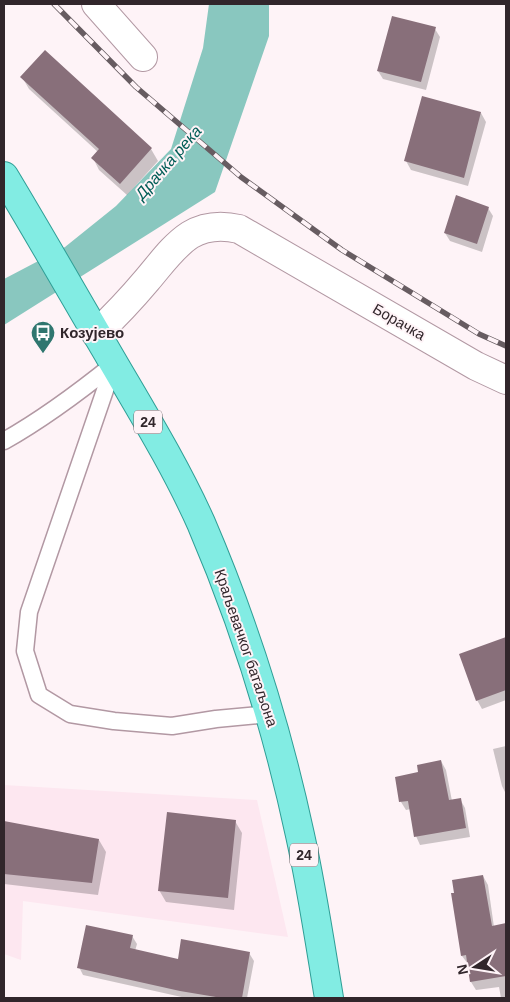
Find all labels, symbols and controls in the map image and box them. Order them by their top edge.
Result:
water label: Драчка река [131,122,205,204]
street label: Борачка [370,300,429,344]
bus stop icon: Козујево [30,320,56,354]
place label: Козујево [60,324,124,341]
road number: 24 [134,411,162,434]
street label: Краљевачког батаљона [211,567,282,729]
road number: 24 [290,844,318,866]
north arrow [450,942,500,992]
text: N [453,963,471,976]

